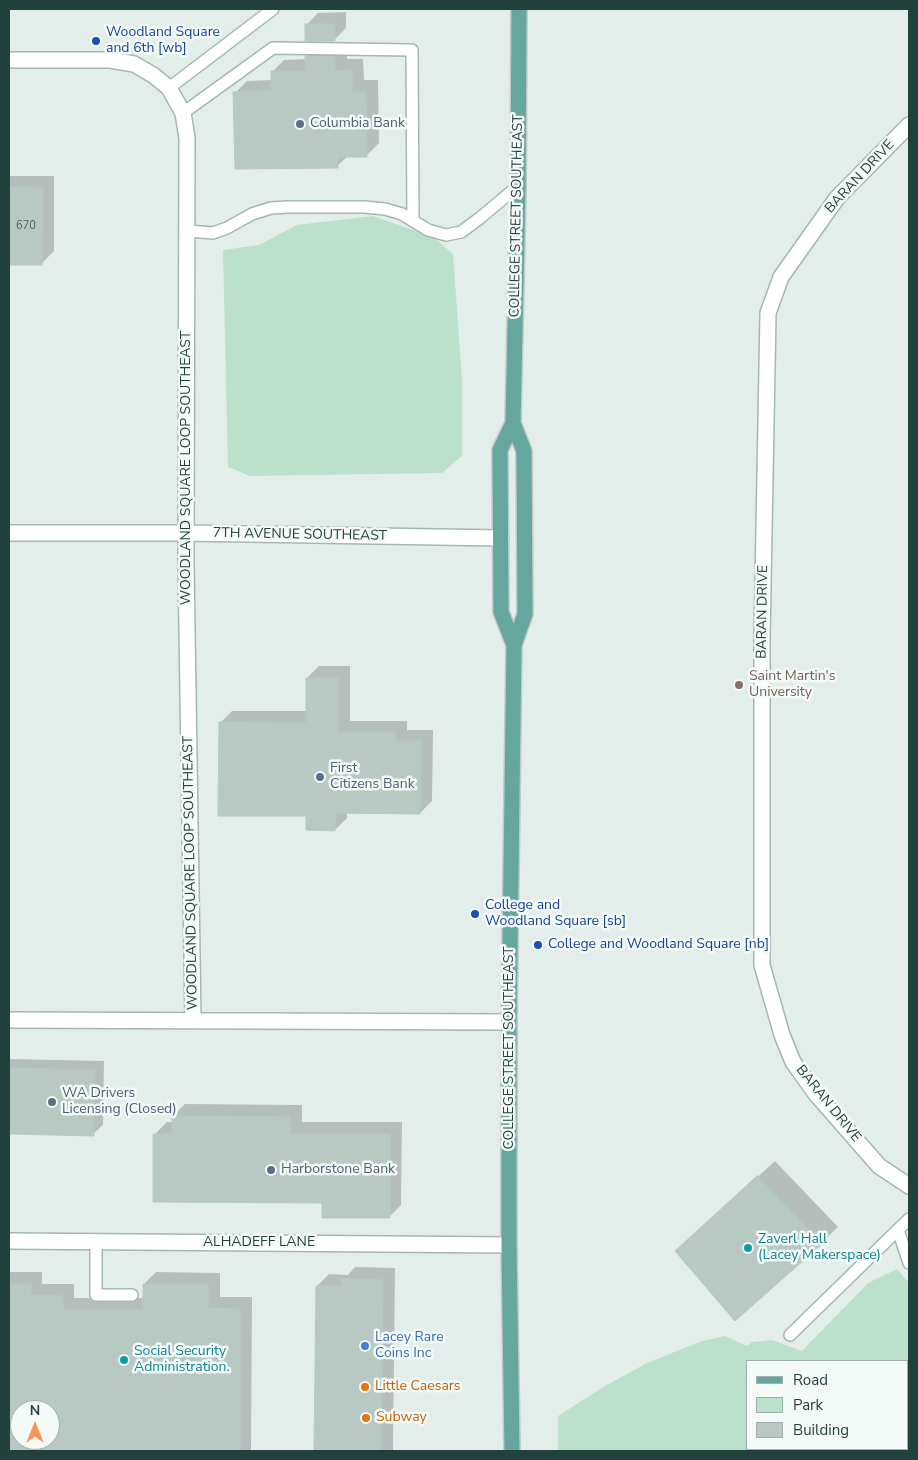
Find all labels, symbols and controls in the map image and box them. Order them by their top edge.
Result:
place label: Woodland Square and 6th [wb] [106,25,220,58]
marker: Woodland Square and 6th [wb] [90,35,102,47]
street label: COLLEGE STREET SOUTHEAST [507,114,527,318]
place label: Columbia Bank [310,116,405,132]
marker: Columbia Bank [294,118,306,130]
street label: BARAN DRIVE [822,137,898,217]
house number: 670 [16,219,36,233]
street label: WOODLAND SQUARE LOOP SOUTHEAST [179,331,195,605]
street label: 7TH AVENUE SOUTHEAST [213,525,387,545]
street label: BARAN DRIVE [754,565,772,659]
place label: Saint Martin's University [749,669,835,702]
marker: Saint Martin's University [733,679,745,691]
street label: WOODLAND SQUARE LOOP SOUTHEAST [180,736,202,1010]
place label: First Citizens Bank [330,761,415,794]
marker: First Citizens Bank [314,771,326,783]
place label: College and Woodland Square [sb] [485,898,626,930]
marker: College and Woodland Square [sb] [469,908,481,920]
place label: College and Woodland Square [nb] [548,937,769,953]
marker: College and Woodland Square [nb] [532,939,544,951]
street label: COLLEGE STREET SOUTHEAST [502,946,518,1150]
street label: BARAN DRIVE [792,1062,864,1146]
place label: WA Drivers Licensing (Closed) [62,1086,177,1118]
marker: WA Drivers Licensing (Closed) [46,1096,58,1108]
place label: Harborstone Bank [281,1162,395,1178]
marker: Harborstone Bank [265,1164,277,1176]
place label: Zaverl Hall (Lacey Makerspace) [758,1232,881,1264]
street label: ALHADEFF LANE [203,1235,315,1251]
marker: Zaverl Hall (Lacey Makerspace) [742,1242,754,1254]
place label: Lacey Rare Coins Inc [375,1330,444,1362]
marker: Lacey Rare Coins Inc [359,1340,371,1352]
place label: Social Security Administration. [134,1344,230,1376]
marker: Social Security Administration. [118,1354,130,1366]
legend [746,1360,908,1450]
text: Road [793,1370,828,1390]
place label: Little Caesars [375,1379,460,1395]
marker: Little Caesars [359,1381,371,1393]
text: Park [793,1395,823,1415]
north arrow [10,1400,60,1450]
text: N [30,1401,40,1420]
place label: Subway [376,1410,427,1426]
marker: Subway [360,1412,372,1424]
text: Building [793,1420,849,1440]

